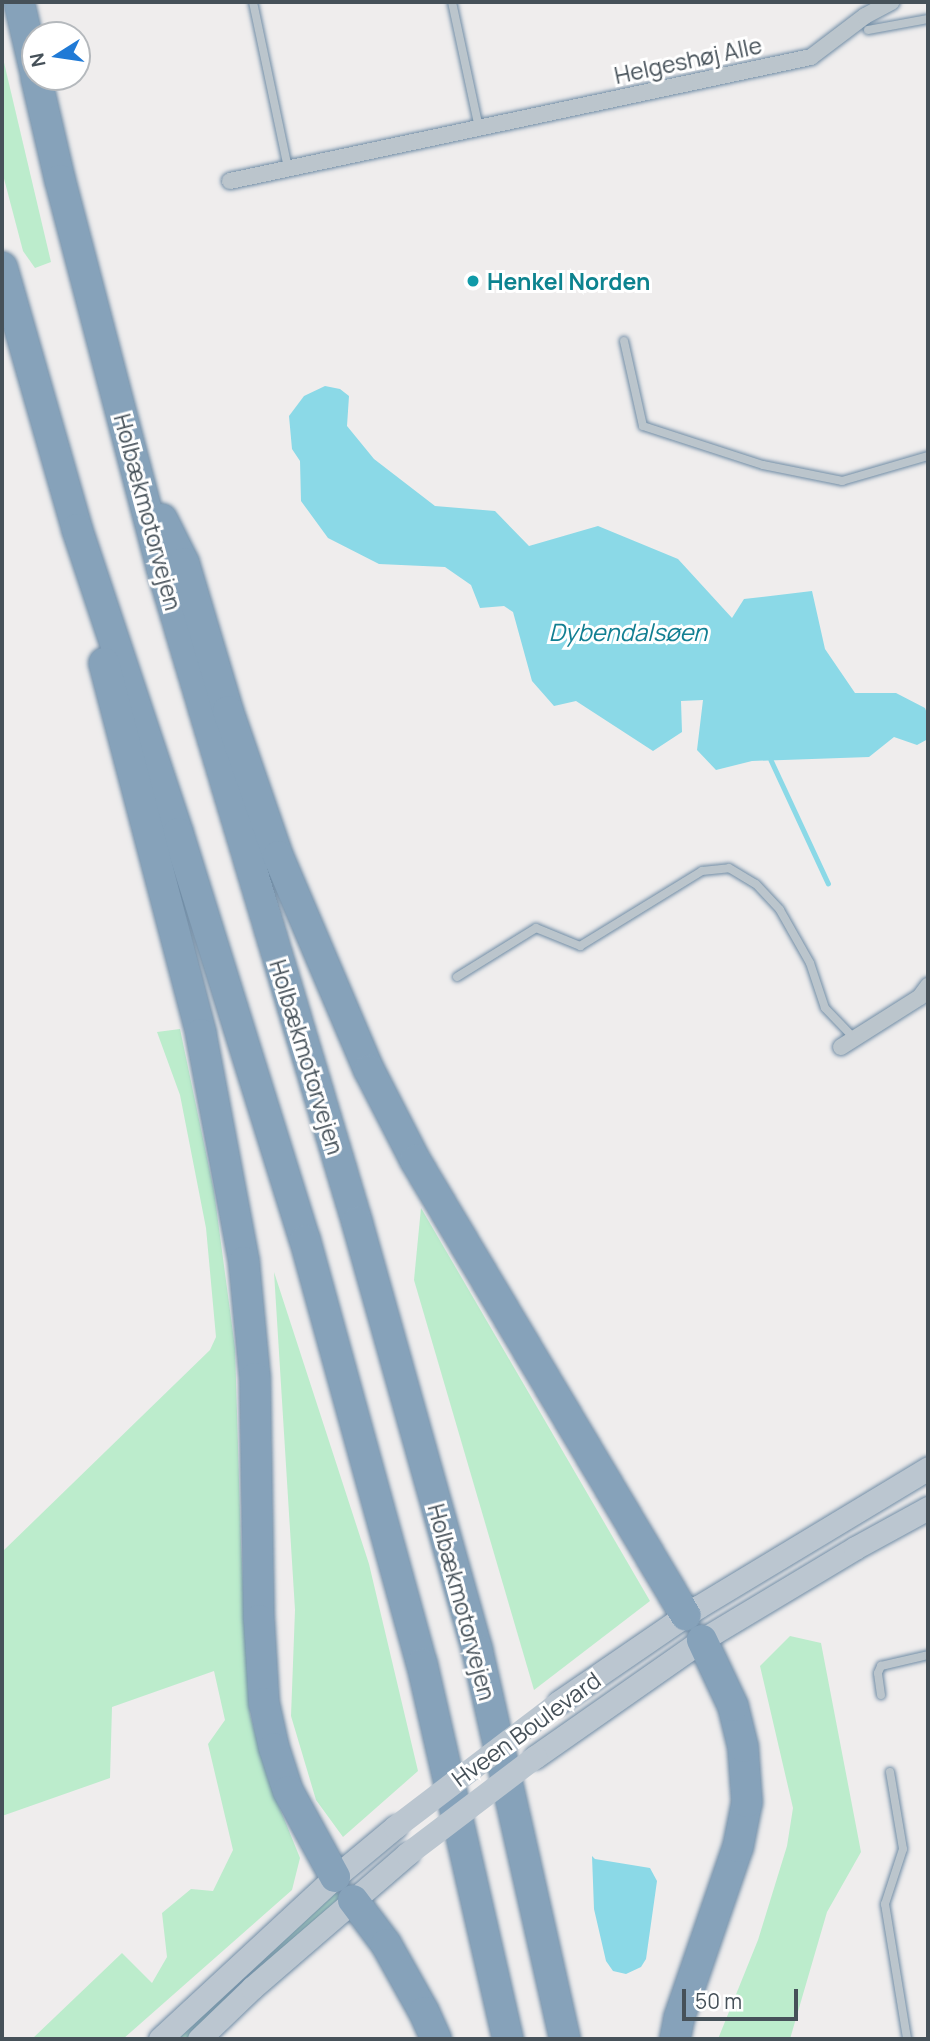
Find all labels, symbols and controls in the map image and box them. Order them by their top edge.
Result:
north arrow [21,21,91,91]
street label: Helgeshøj Alle [612,31,764,89]
text: N [23,51,52,69]
place label: Henkel Norden [487,267,650,295]
marker: Henkel Norden [465,273,481,289]
street label: Holbækmotorvejen [108,411,188,613]
water label: Dybendalsøen [549,618,707,646]
street label: Holbækmotorvejen [264,956,350,1158]
street label: Holbækmotorvejen [422,1501,502,1703]
street label: Hveen Boulevard [446,1666,606,1792]
scale bar [685,1974,800,2018]
text: 50 m [695,1987,742,2015]

